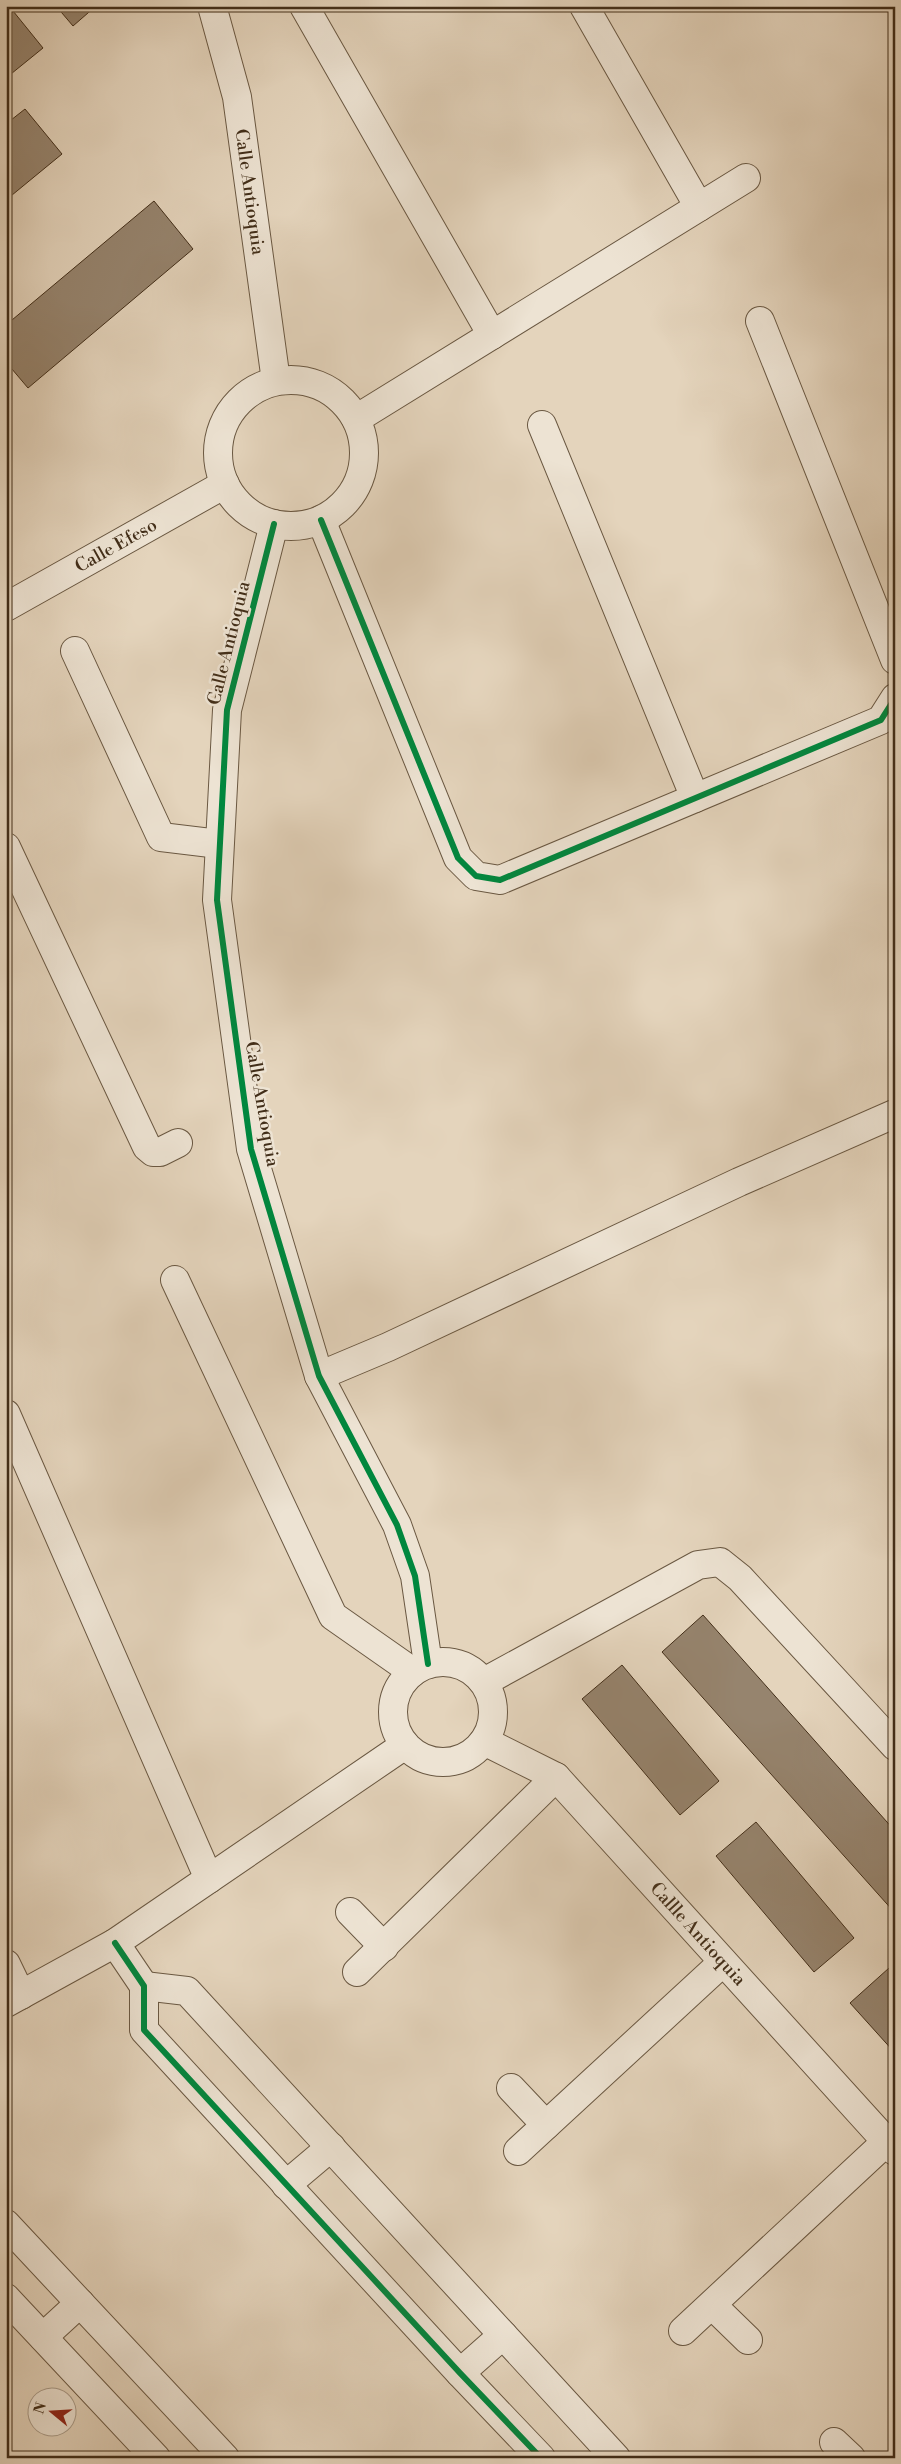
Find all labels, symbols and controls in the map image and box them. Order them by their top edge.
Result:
street label: Calle Antioquia [230,127,270,257]
street label: Calle Efeso [71,513,161,578]
street label: Calle Antioquia [202,578,256,707]
street label: Calle Antioquia [240,1040,284,1169]
street label: Callle Antioquia [645,1877,752,1991]
north arrow [28,2386,78,2436]
text: N [30,2400,51,2416]

